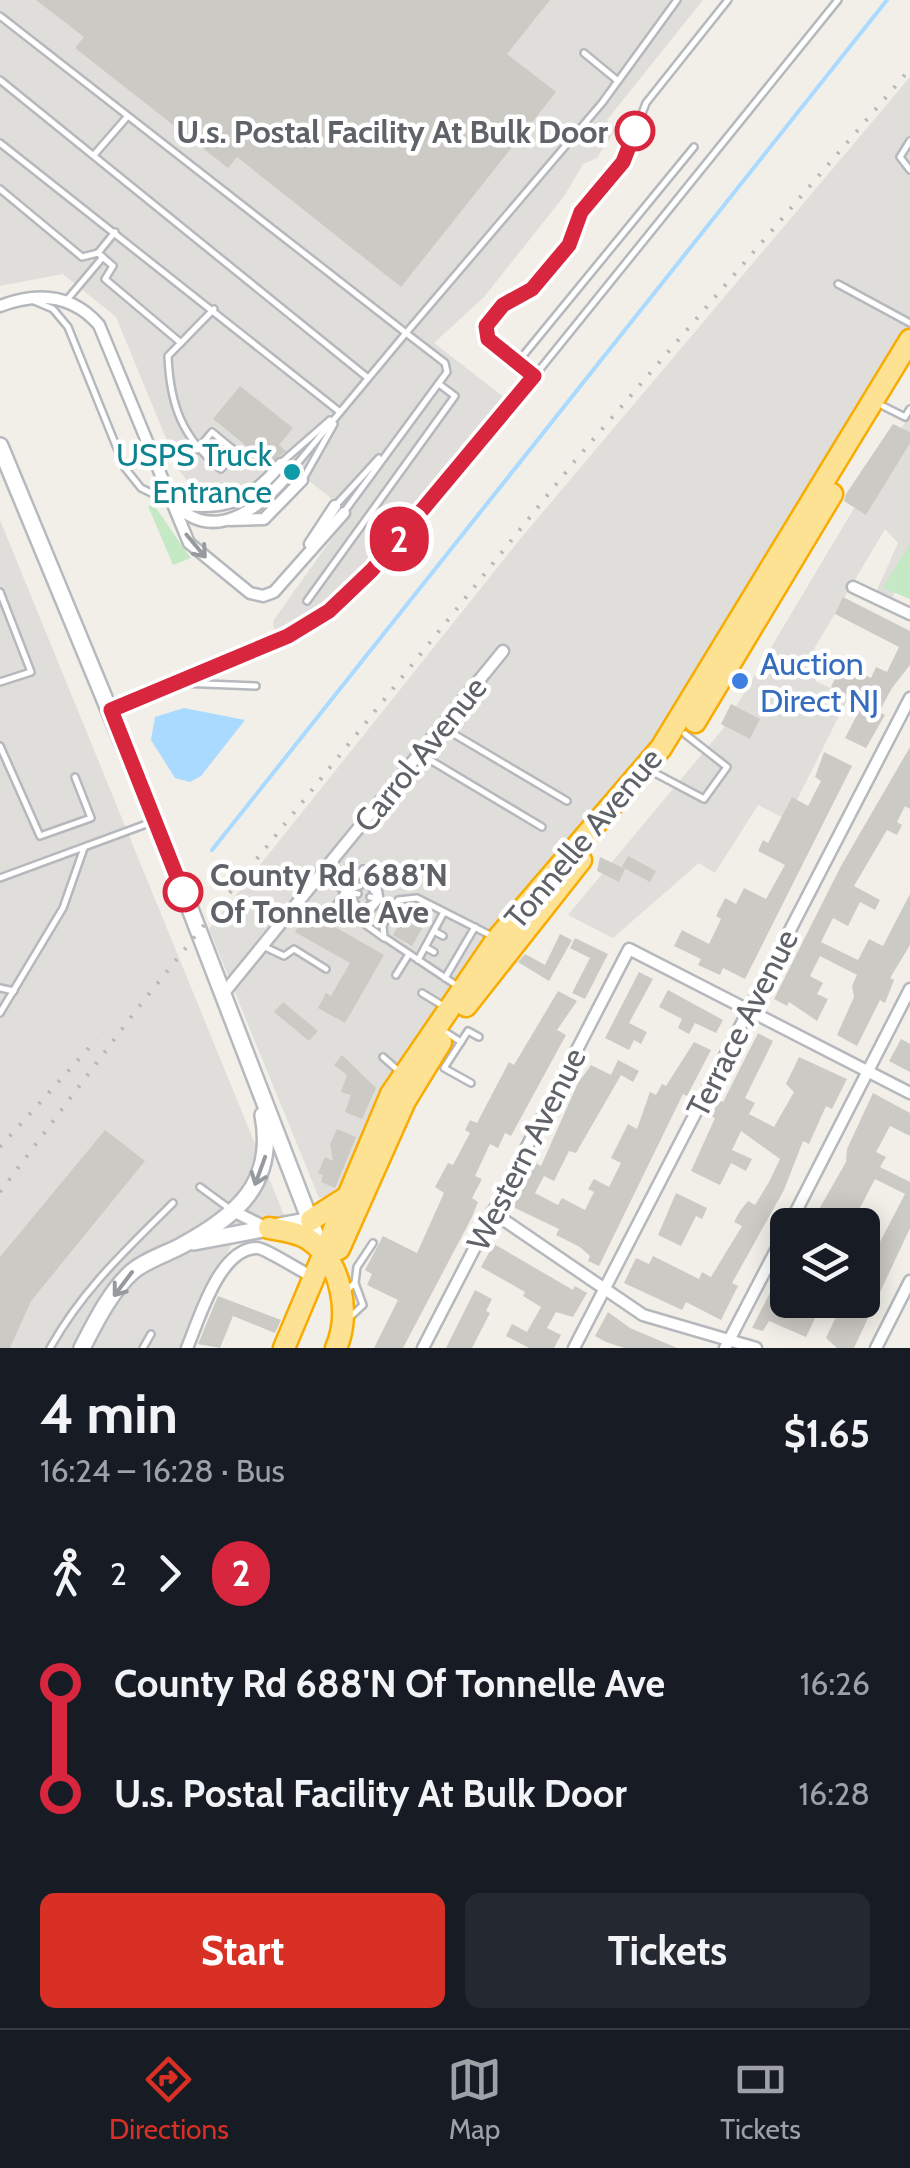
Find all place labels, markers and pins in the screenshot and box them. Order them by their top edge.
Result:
place label: U.s. Postal Facility At Bulk Door [176,112,608,151]
marker: U.s. Postal Facility At Bulk Door [616,112,654,150]
place label: USPS Truck Entrance [116,435,273,511]
marker: USPS Truck Entrance [281,461,303,483]
place label: Auction Direct NJ [760,644,879,720]
marker: Auction Direct NJ [729,670,751,692]
place label: County Rd 688'N Of Tonnelle Ave [210,855,448,931]
marker: County Rd 688'N Of Tonnelle Ave [164,873,202,911]

